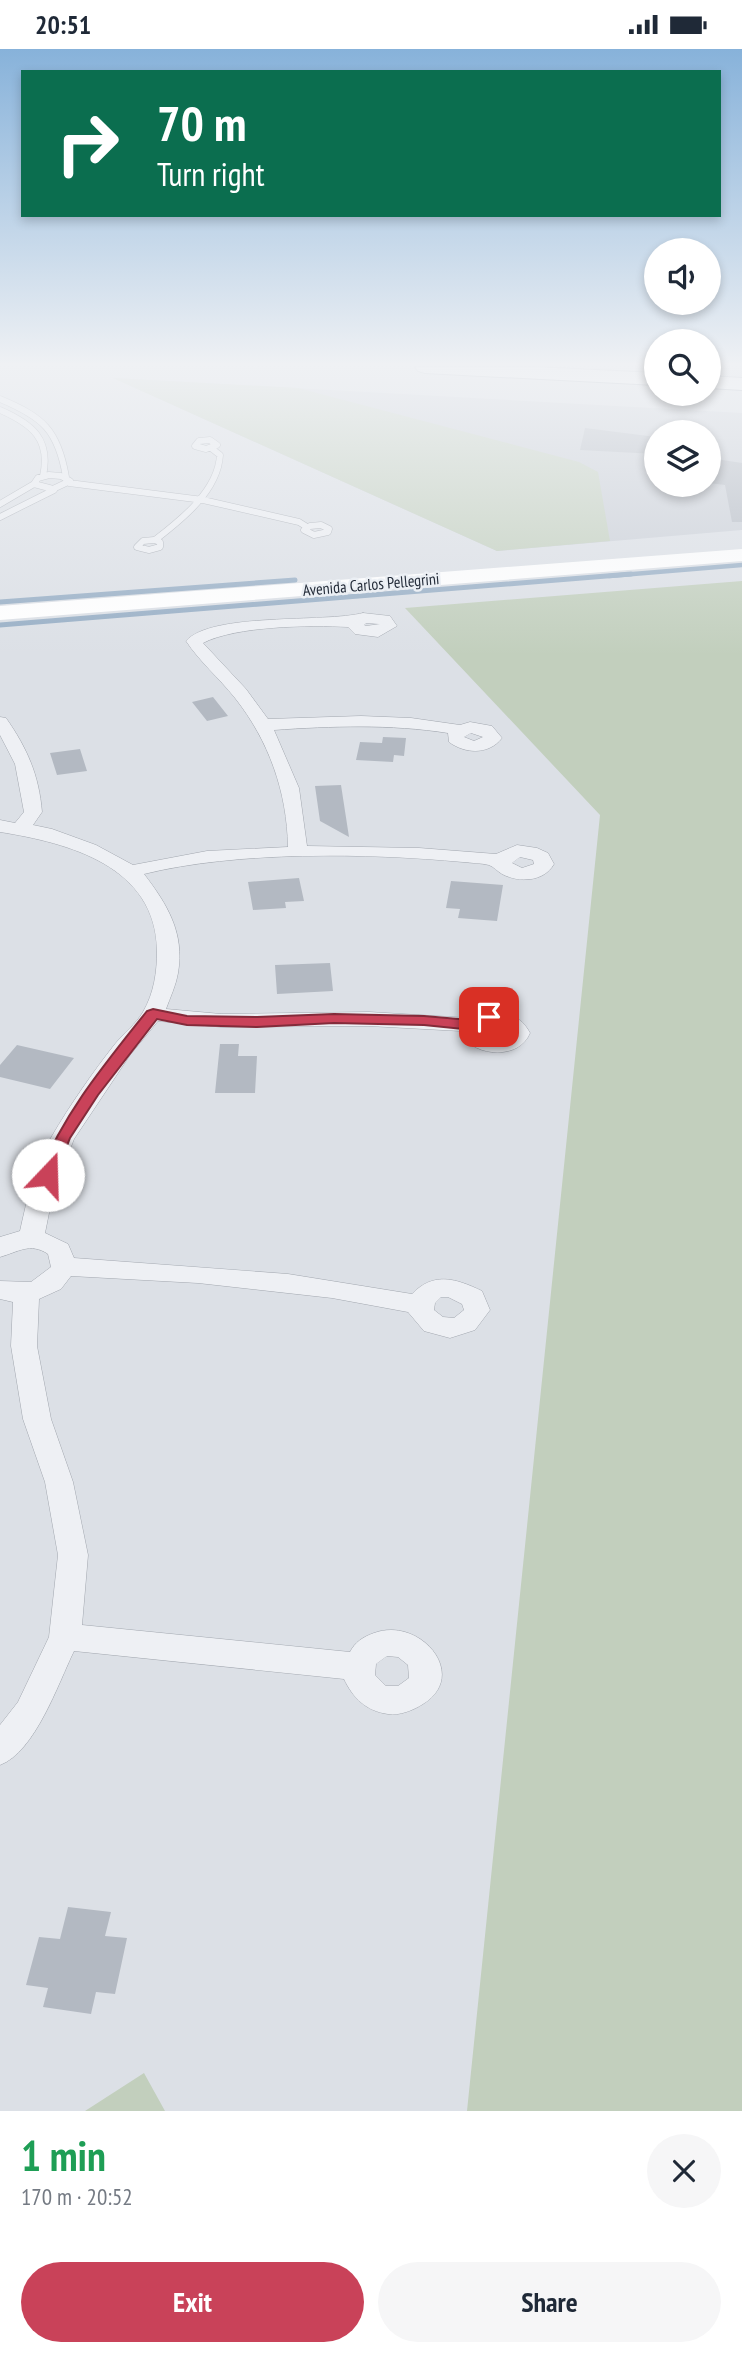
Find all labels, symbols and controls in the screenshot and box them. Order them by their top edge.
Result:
text: 20:51 [35,8,91,41]
text: 70 m [157,91,246,155]
icon: right [42,98,133,189]
text: Turn right [157,153,265,195]
map controls [644,238,721,497]
button: sound [644,238,721,315]
button: search [644,329,721,406]
button: layers [644,420,721,497]
street label: Avenida Carlos Pellegrini [302,568,440,600]
pin [459,987,519,1047]
icon: arrive [470,998,508,1036]
position arrow [11,1138,85,1212]
text: 1 min [21,2128,106,2183]
button: close [647,2134,721,2208]
text: 170 m · 20:52 [21,2182,133,2211]
button: Exit [21,2262,364,2342]
button: Share [378,2262,721,2342]

